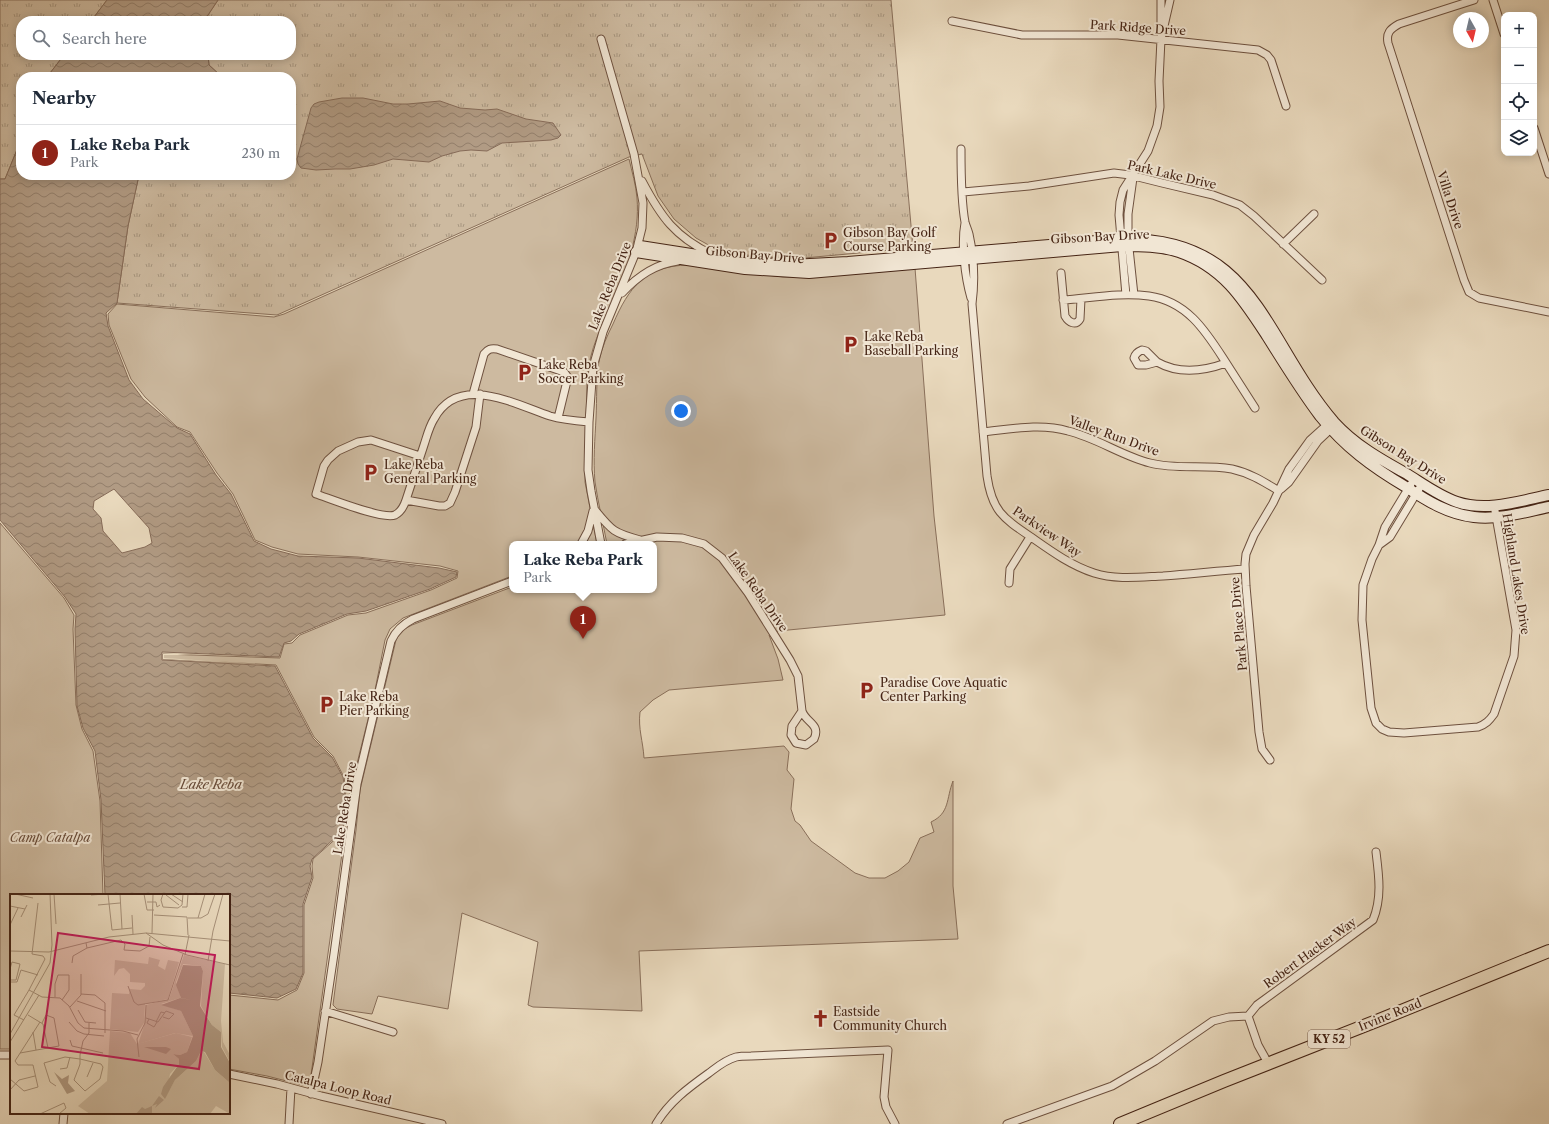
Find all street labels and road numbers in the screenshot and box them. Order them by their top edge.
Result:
street label: Park Ridge Drive [1090,17,1187,38]
street label: Park Lake Drive [1126,157,1218,192]
street label: Villa Drive [1434,168,1467,231]
street label: Gibson Bay Drive [1050,226,1150,247]
street label: Lake Reba Drive [585,239,634,332]
street label: Gibson Bay Drive [705,243,805,266]
street label: Valley Run Drive [1066,412,1162,459]
street label: Gibson Bay Drive [1357,422,1449,487]
street label: Parkview Way [1010,503,1085,560]
street label: Highland Lakes Drive [1499,512,1534,636]
street label: Lake Reba Drive [725,549,792,635]
street label: Park Place Drive [1227,576,1250,672]
street label: Lake Reba Drive [330,760,359,855]
street label: Robert Hacker Way [1260,914,1359,991]
street label: Irvine Road [1356,995,1424,1034]
road number: KY 52 [1308,1030,1350,1048]
street label: Catalpa Loop Road [283,1067,394,1108]

